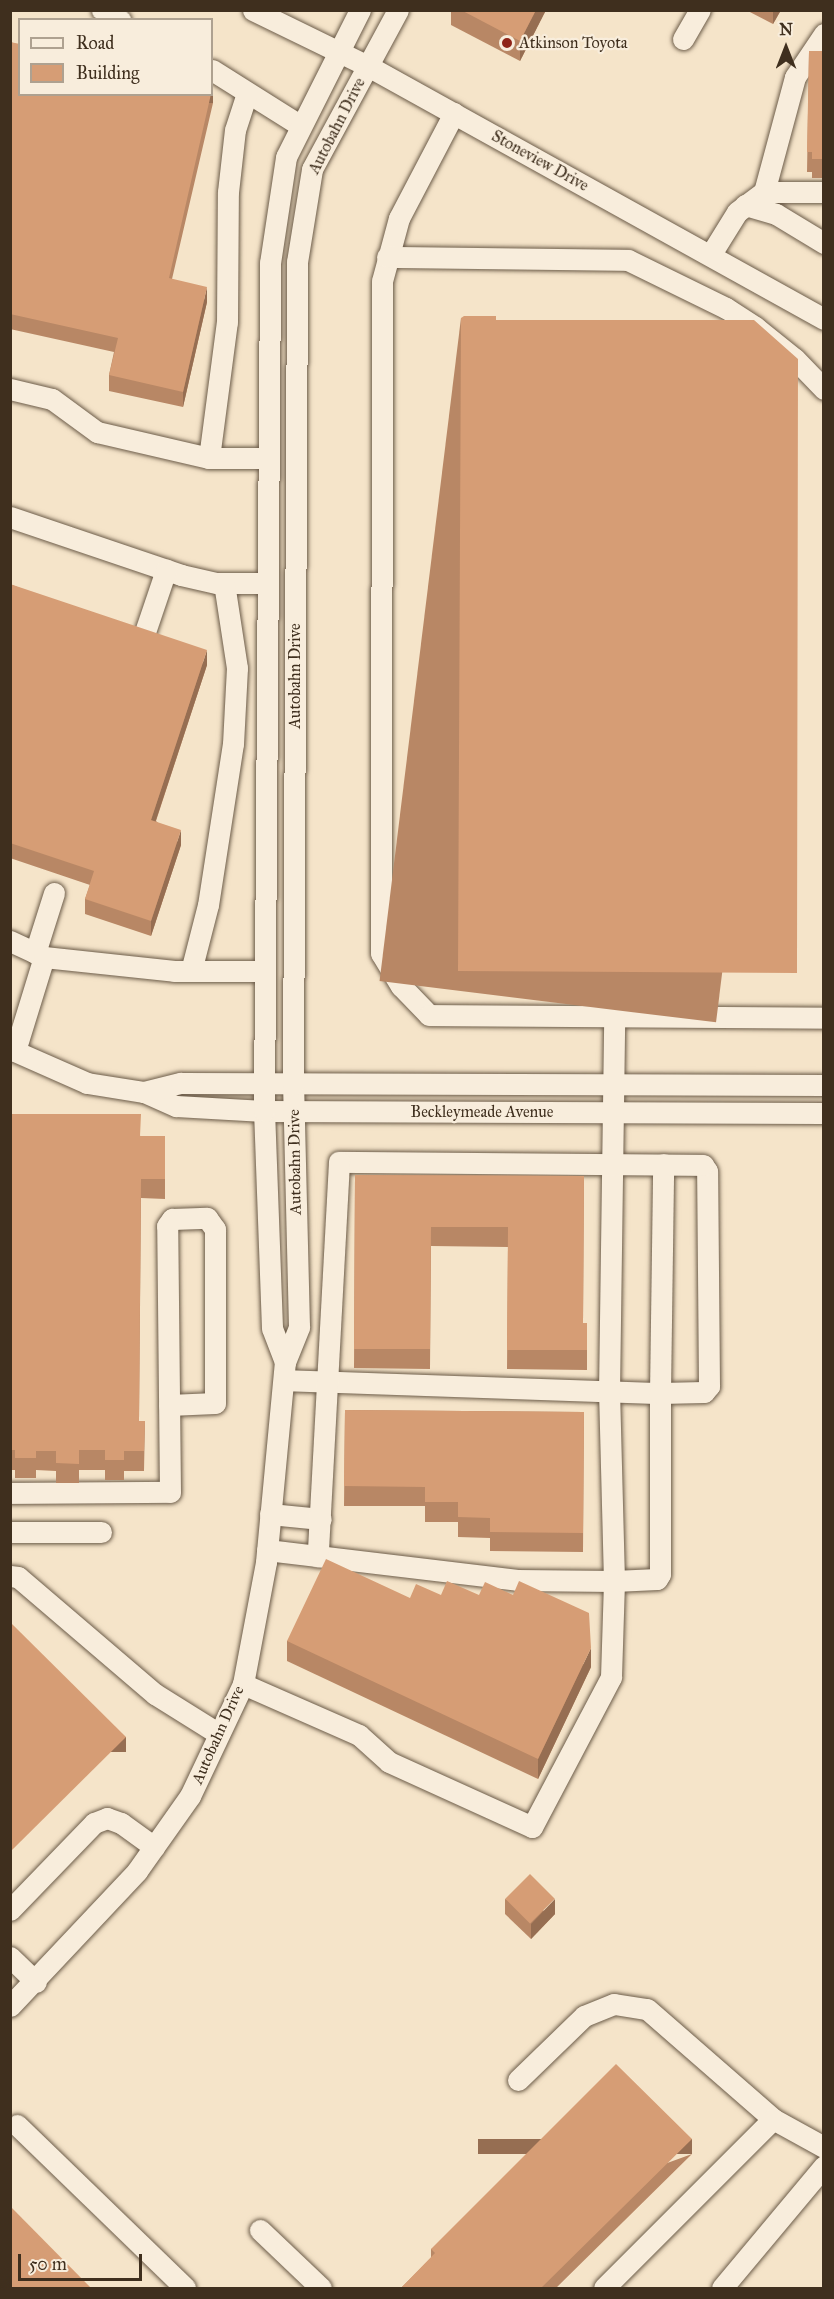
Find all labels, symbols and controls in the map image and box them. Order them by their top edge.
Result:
legend [18,18,213,96]
north arrow [756,18,816,78]
text: N [779,20,793,39]
text: Road [76,32,114,54]
place label: Atkinson Toyota [519,33,628,53]
marker: Atkinson Toyota [500,36,514,50]
text: Building [76,62,139,84]
street label: Autobahn Drive [305,75,369,177]
street label: Stoneview Drive [488,126,592,196]
street label: Autobahn Drive [285,623,305,729]
street label: Beckleymeade Avenue [411,1102,553,1122]
street label: Autobahn Drive [284,1109,306,1215]
street label: Autobahn Drive [188,1683,248,1787]
scale bar [21,2242,146,2280]
text: 50 m [29,2253,67,2275]

